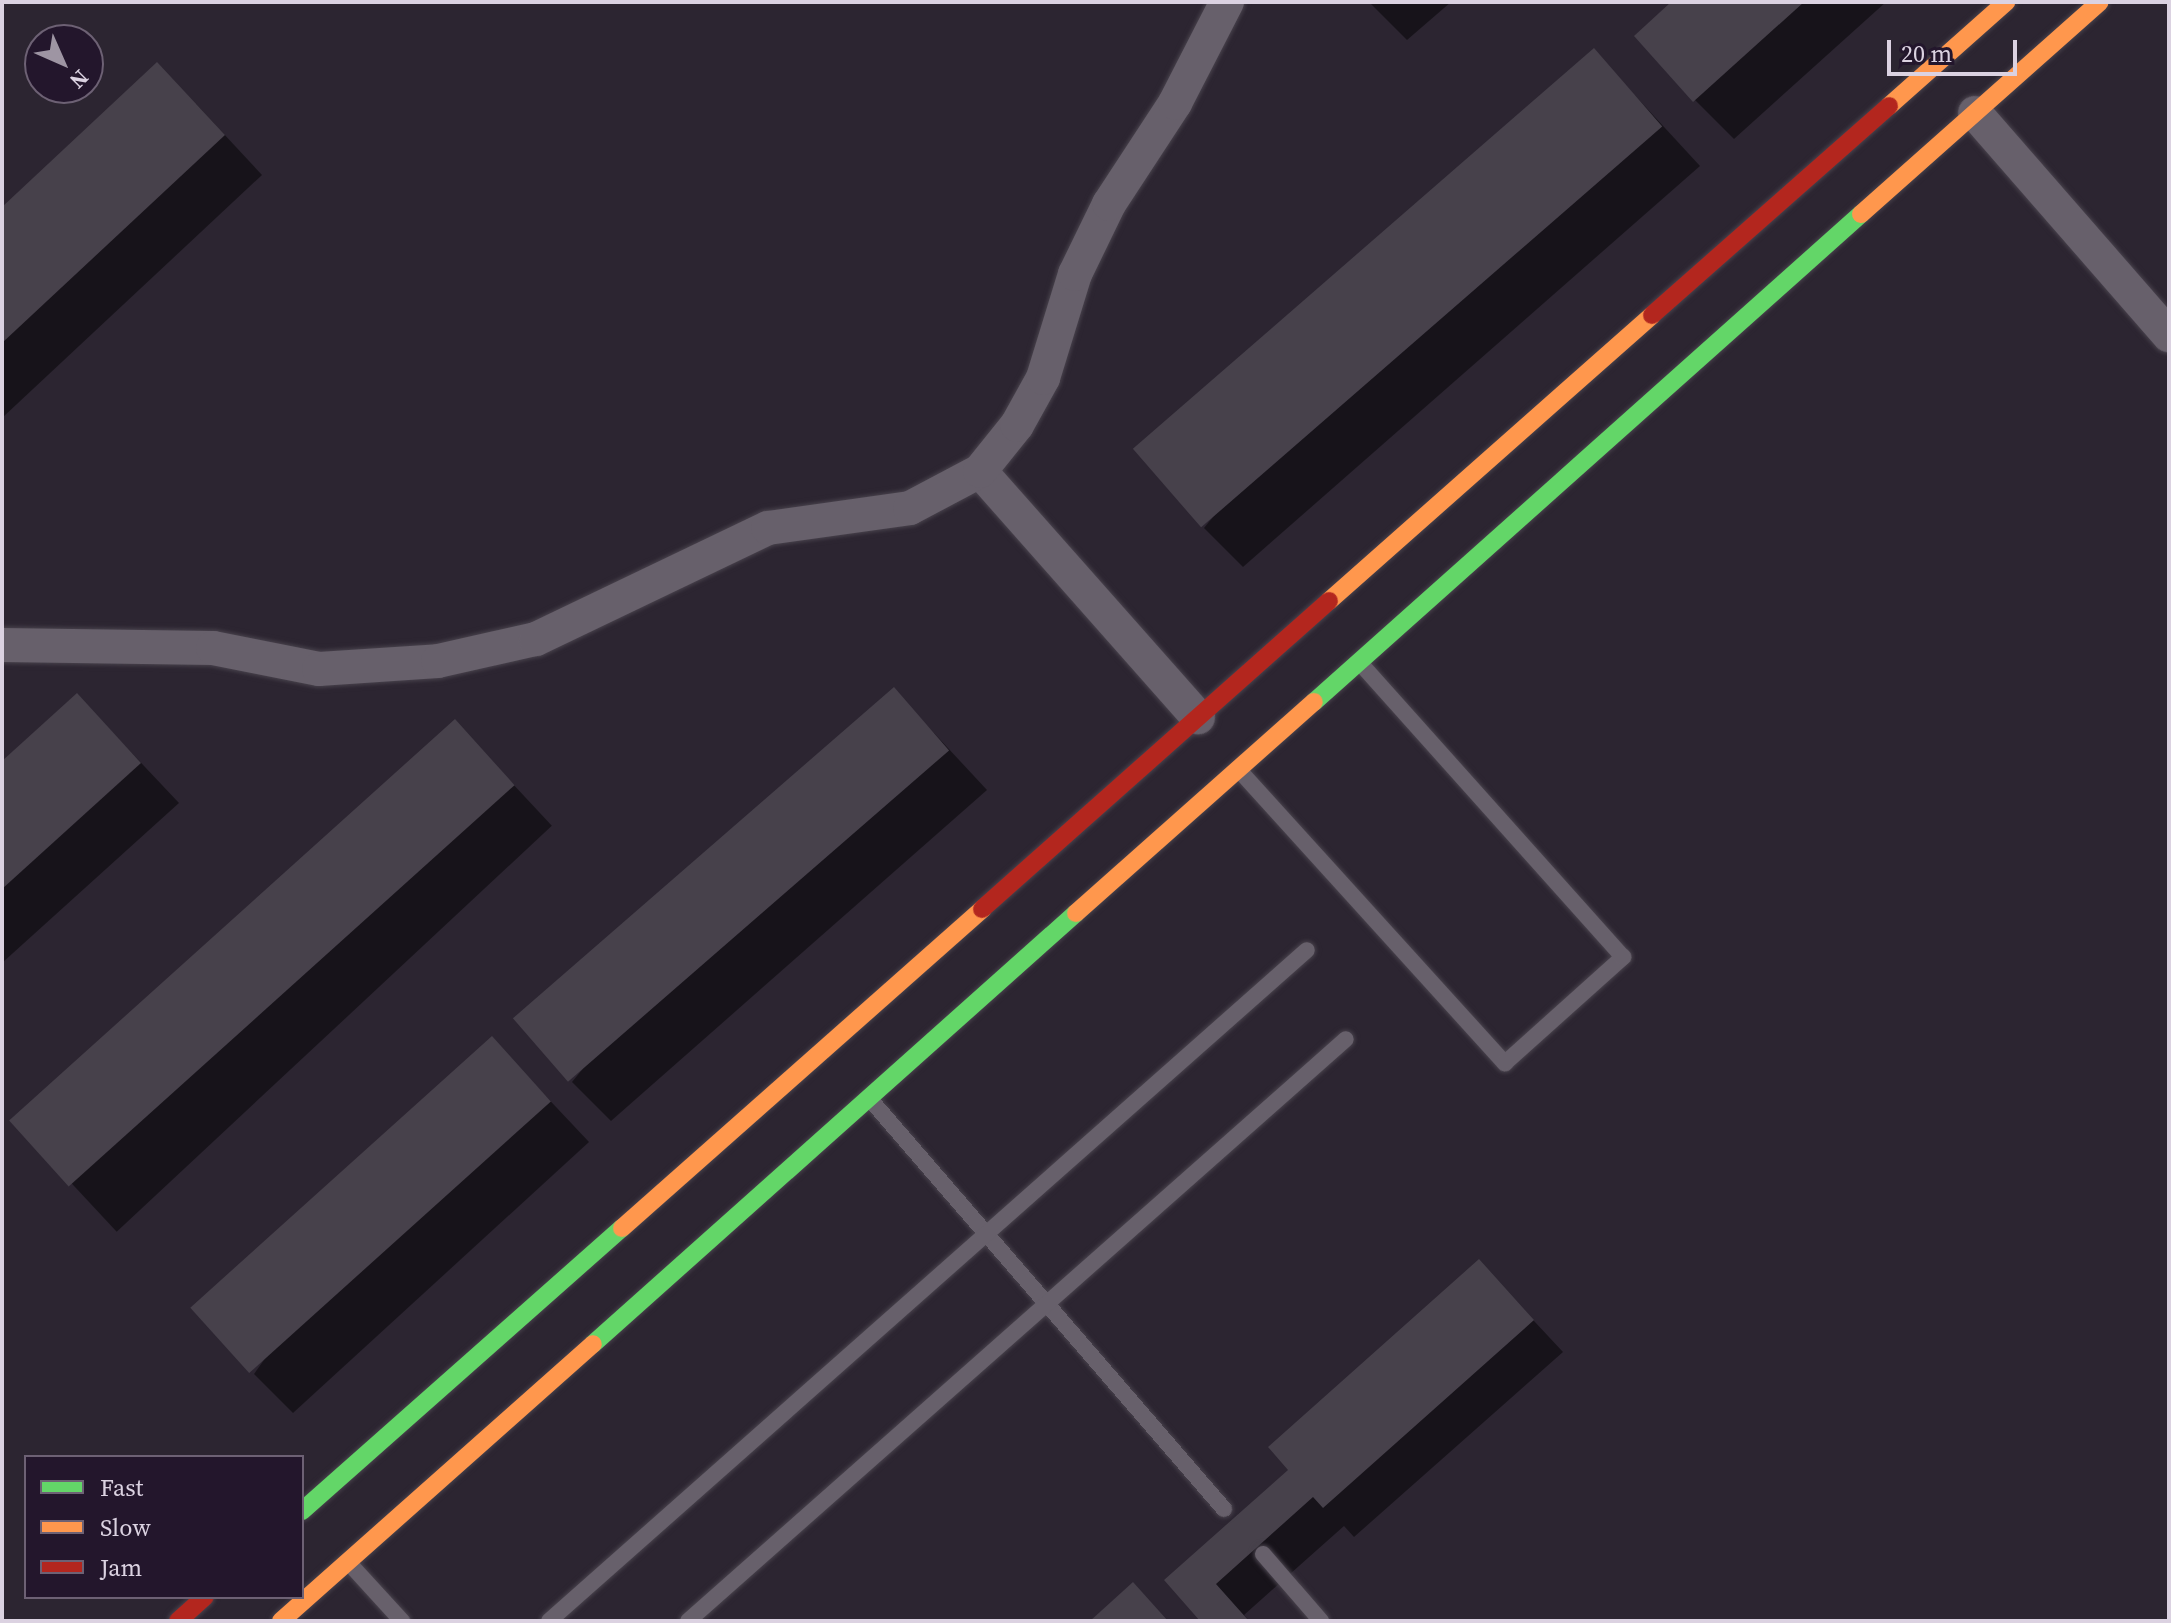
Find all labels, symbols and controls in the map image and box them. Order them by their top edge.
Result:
north arrow [24,24,104,104]
scale bar [1891,24,2021,74]
text: 20 m [1901,37,1952,70]
text: N [63,63,96,96]
legend [24,1455,304,1599]
text: Fast [100,1471,143,1504]
text: Slow [100,1511,151,1544]
text: Jam [100,1551,142,1584]

